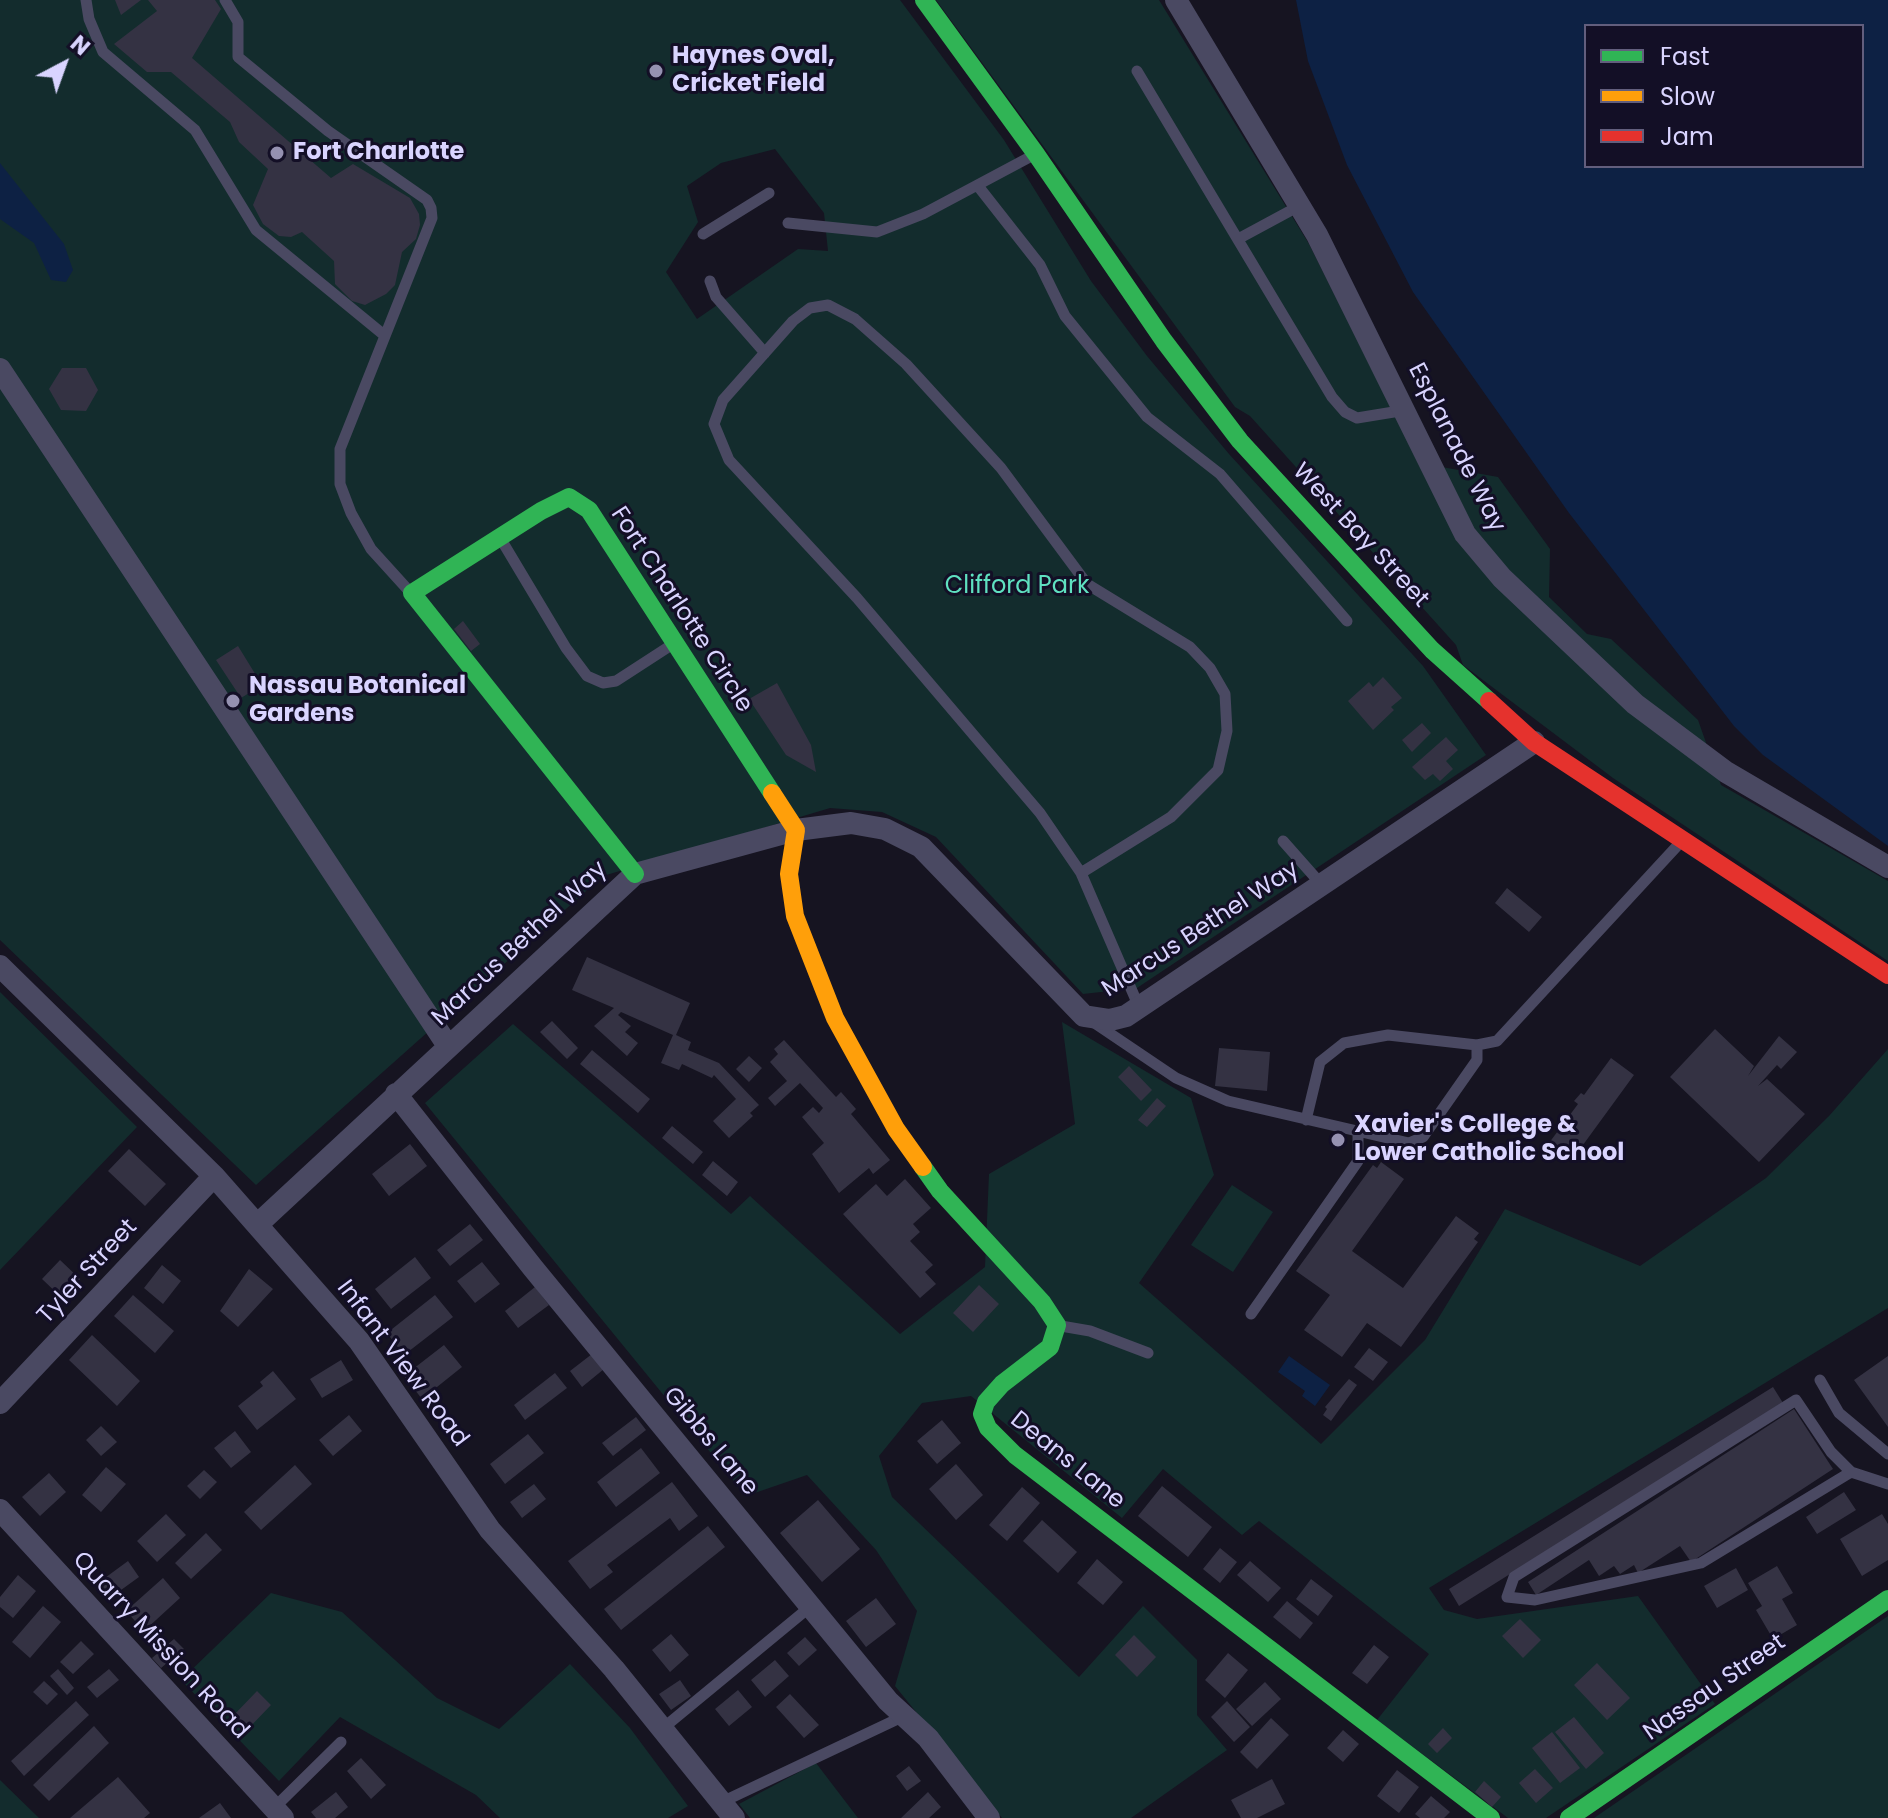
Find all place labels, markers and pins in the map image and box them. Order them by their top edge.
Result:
place label: Haynes Oval, Cricket Field [672,43,835,99]
marker: Haynes Oval, Cricket Field [647,62,665,80]
place label: Fort Charlotte [293,139,464,167]
marker: Fort Charlotte [268,144,286,162]
place label: Nassau Botanical Gardens [249,673,466,729]
marker: Nassau Botanical Gardens [224,692,242,710]
place label: Xavier's College & Lower Catholic School [1354,1112,1624,1168]
marker: Xavier's College & Lower Catholic School [1329,1131,1347,1149]

